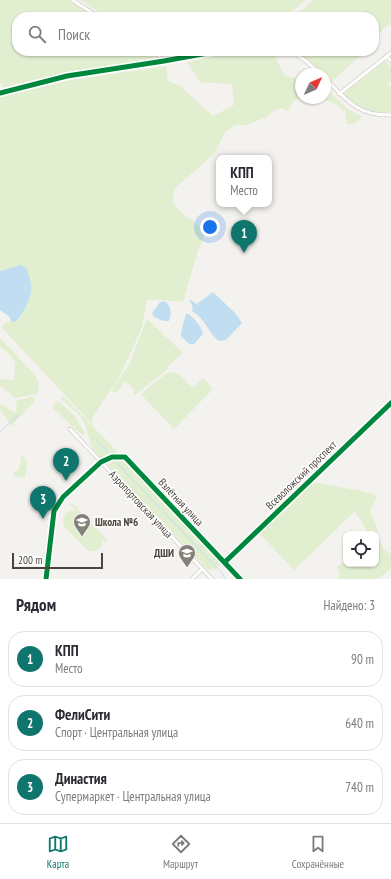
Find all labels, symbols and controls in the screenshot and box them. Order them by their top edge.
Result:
search box [12,12,379,56]
icon: search [26,23,48,45]
text: Поиск [58,25,90,44]
north arrow [295,68,331,104]
popup [216,155,272,207]
text: КПП [230,163,254,182]
text: Место [230,182,258,199]
your location [200,217,220,237]
pin: 1 [231,220,257,253]
street label: Всеволожский проспект [263,437,340,512]
pin: 2 [53,448,79,481]
street label: Аэропортовская улица [106,467,176,541]
street label: Взлётная улица [155,475,207,529]
pin: 3 [30,486,56,519]
school or university icon: Школа №6 [72,512,92,537]
place label: Школа №6 [95,515,138,529]
map controls [343,531,379,567]
button: locate [343,531,379,567]
school or university icon: ДШИ [177,543,197,568]
place label: ДШИ [154,546,174,560]
scale bar [12,551,103,570]
text: 200 m [18,553,42,567]
text: Рядом [16,594,56,616]
text: Найдено: 3 [324,597,375,614]
text: КПП [55,641,79,660]
text: 1 [27,651,33,668]
text: 90 m [351,651,374,668]
text: Место [55,660,83,677]
text: ФелиСити [55,705,110,724]
text: 2 [27,715,33,732]
text: 640 m [345,715,374,732]
text: Спорт · Центральная улица [55,724,178,741]
text: Династия [55,769,107,788]
text: 3 [27,779,33,796]
text: 740 m [345,779,374,796]
text: Супермаркет · Центральная улица [55,788,211,805]
tab: Карта [47,833,69,871]
tab: Маршрут [163,833,198,871]
tab: Сохранённые [292,833,344,871]

